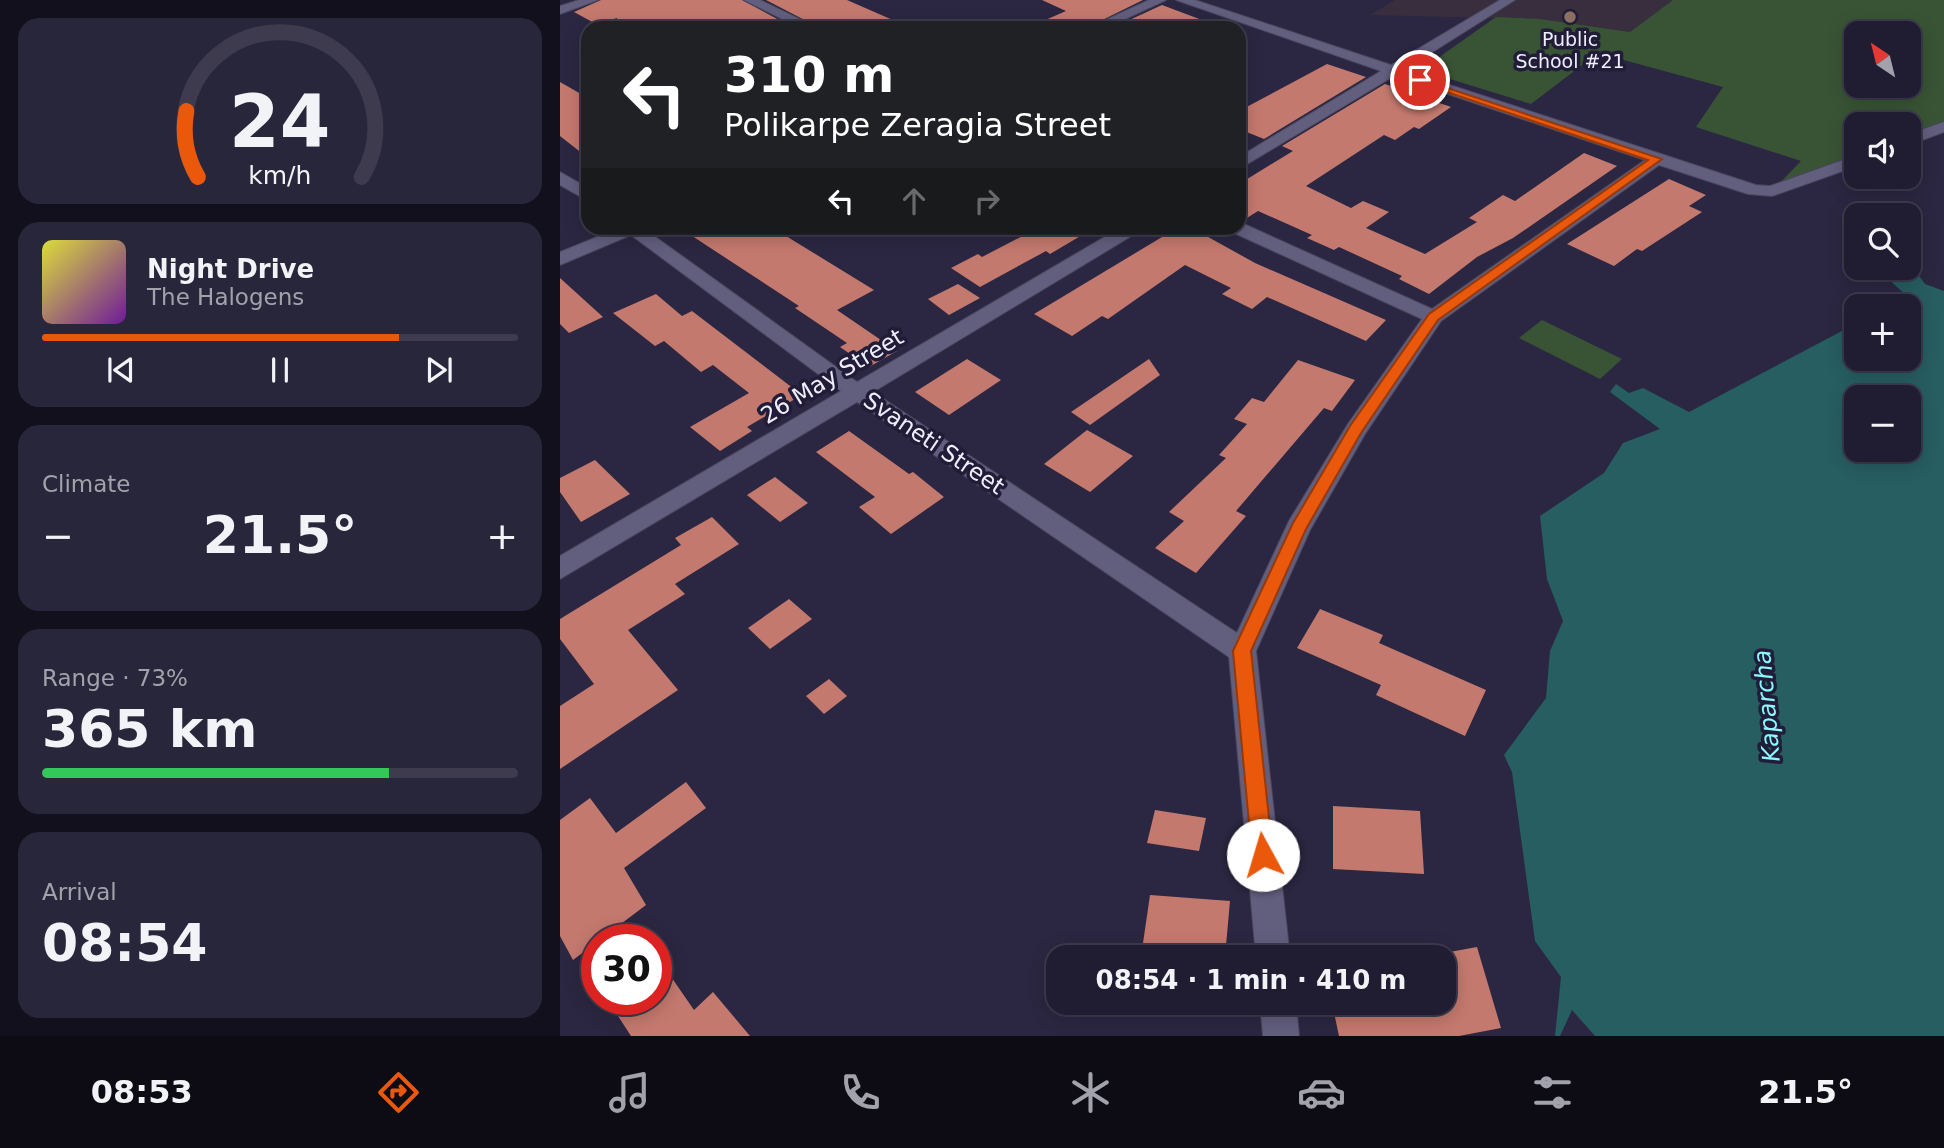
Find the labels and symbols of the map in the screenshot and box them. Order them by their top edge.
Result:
marker: Public School #21 [1562,9,1578,25]
north arrow [1844,21,1922,98]
place label: Public School #21 [1515,28,1625,72]
pin [1390,50,1450,110]
street label: 26 May Street [756,323,908,429]
street label: Svaneti Street [859,386,1009,500]
water label: Kaparcha [1748,649,1786,763]
position arrow [1226,818,1300,892]
speed limit sign: 30 [581,924,672,1015]

